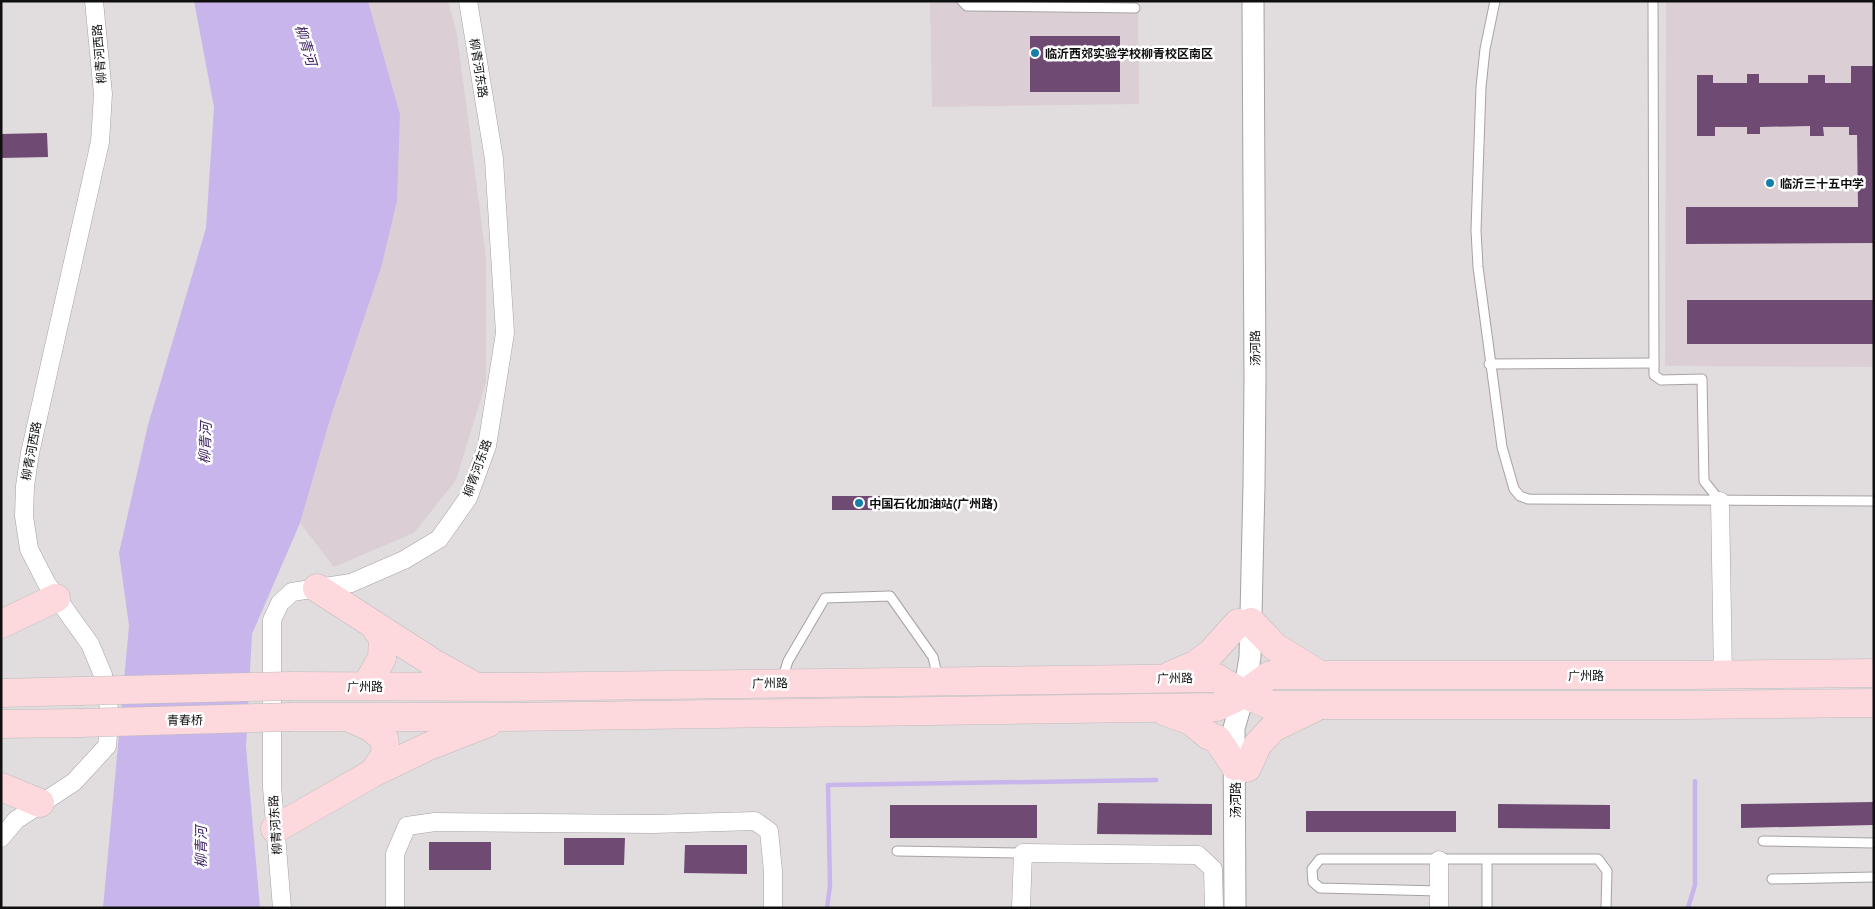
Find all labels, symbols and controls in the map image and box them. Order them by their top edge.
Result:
water label: 柳青河 [291,22,322,71]
street label: 柳青河西路 [89,23,109,85]
street label: 柳青河东路 [467,37,491,99]
place label: 临沂西郊实验学校柳青校区南区 [1045,46,1213,61]
marker: 临沂西郊实验学校柳青校区南区 [1029,47,1041,59]
place label: 临沂三十五中学 [1780,176,1864,191]
marker: 临沂三十五中学 [1764,177,1776,189]
street label: 汤河路 [1247,330,1263,366]
water label: 柳青河 [195,419,215,464]
street label: 柳青河西路 [18,420,44,482]
street label: 柳青河东路 [460,437,494,499]
place label: 中国石化加油站(广州路) [869,496,998,511]
marker: 中国石化加油站(广州路) [853,497,865,509]
street label: 广州路 [1568,668,1604,683]
street label: 广州路 [1157,670,1193,686]
street label: 广州路 [752,675,788,691]
street label: 广州路 [347,679,383,694]
street label: 青春桥 [167,712,203,728]
street label: 汤河路 [1228,782,1243,818]
street label: 柳青河东路 [265,795,285,855]
water label: 柳青河 [192,823,210,868]

